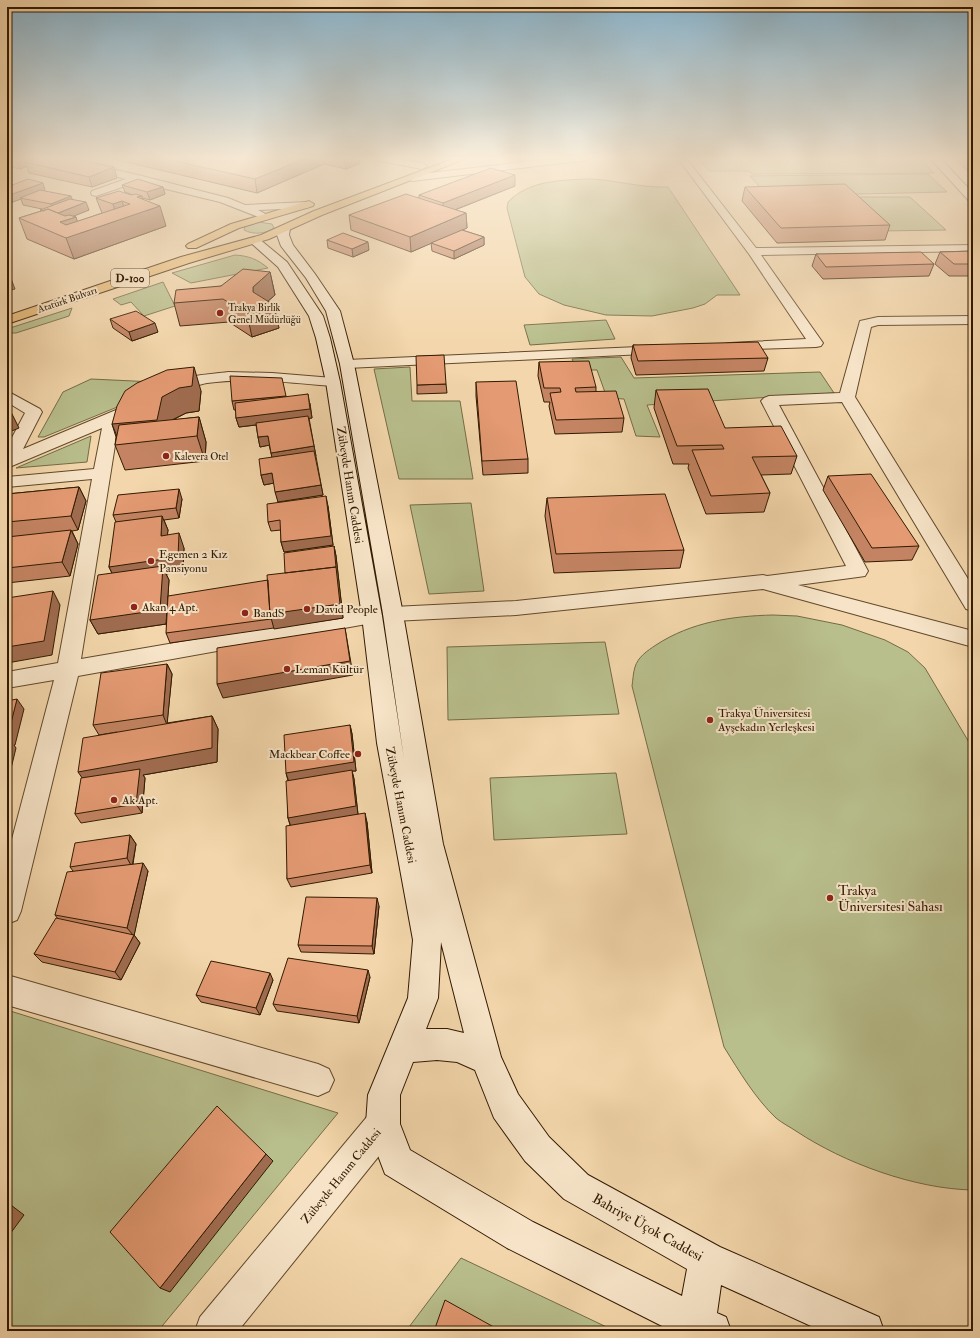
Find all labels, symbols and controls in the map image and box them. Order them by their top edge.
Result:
road number: D-100 [111,269,149,287]
street label: Atatürk Bulvarı [35,284,99,316]
place label: Trakya Birlik Genel Müdürlüğü [228,302,301,326]
marker: Trakya Birlik Genel Müdürlüğü [215,308,225,318]
street label: Zübeyde Hanım Caddesi [333,425,366,545]
marker: Kalevera Otel [161,451,171,461]
place label: Kalevera Otel [174,451,229,463]
place label: Egemen 2 Kız Pansiyonu [159,547,228,576]
marker: Egemen 2 Kız Pansiyonu [146,556,156,566]
place label: Akan 4 Apt. [141,600,198,615]
marker: Akan 4 Apt. [129,602,139,612]
place label: David People [315,602,378,617]
marker: David People [302,604,312,614]
place label: BandS [253,606,285,621]
marker: BandS [240,608,250,618]
place label: Leman Kültür [295,662,364,677]
marker: Leman Kültür [282,664,292,674]
place label: Trakya Üniversitesi Ayşekadın Yerleşkesi [717,706,815,735]
marker: Trakya Üniversitesi Ayşekadın Yerleşkesi [705,715,715,725]
street label: Zübeyde Hanım Caddesi [382,746,419,865]
place label: Mackbear Coffee [269,747,350,762]
marker: Mackbear Coffee [353,749,363,759]
place label: Ak Apt. [121,793,158,808]
marker: Ak Apt. [109,795,119,805]
place label: Trakya Üniversitesi Sahası [838,882,943,915]
marker: Trakya Üniversitesi Sahası [825,893,835,903]
street label: Zübeyde Hanım Caddesi [298,1126,384,1227]
street label: Bahriye Üçok Caddesi [589,1190,706,1266]

